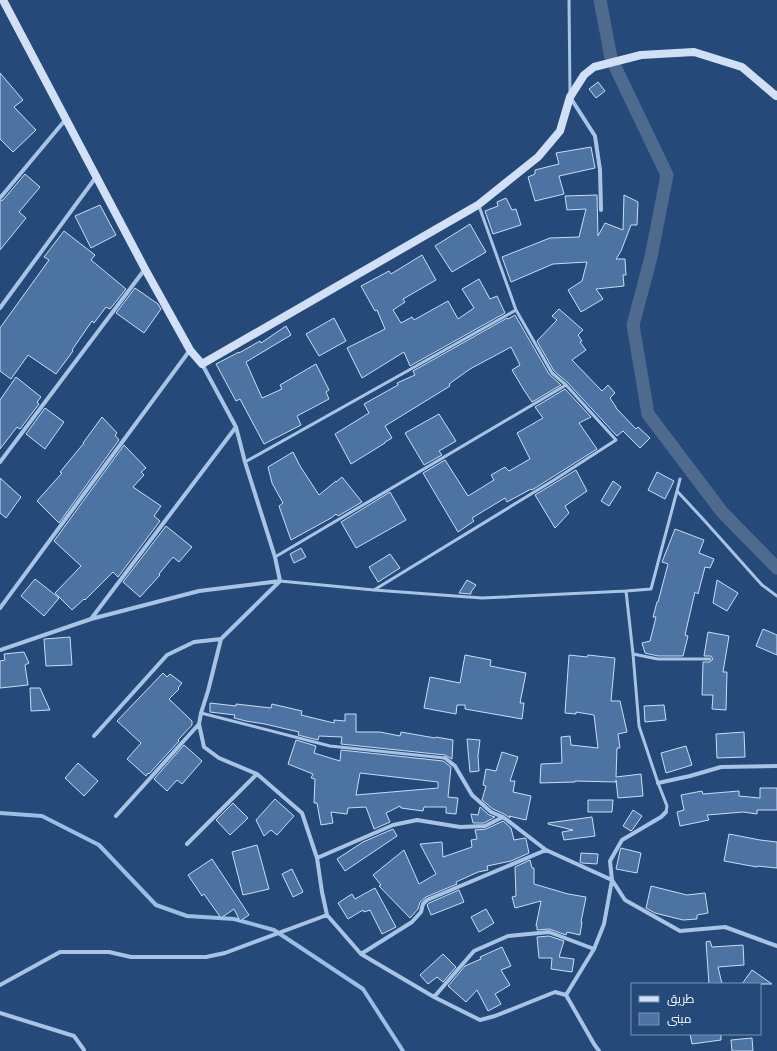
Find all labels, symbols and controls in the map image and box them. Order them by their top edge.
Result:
legend [631,983,761,1035]
text: طريق [667,991,695,1007]
text: مبنى [667,1011,692,1027]

